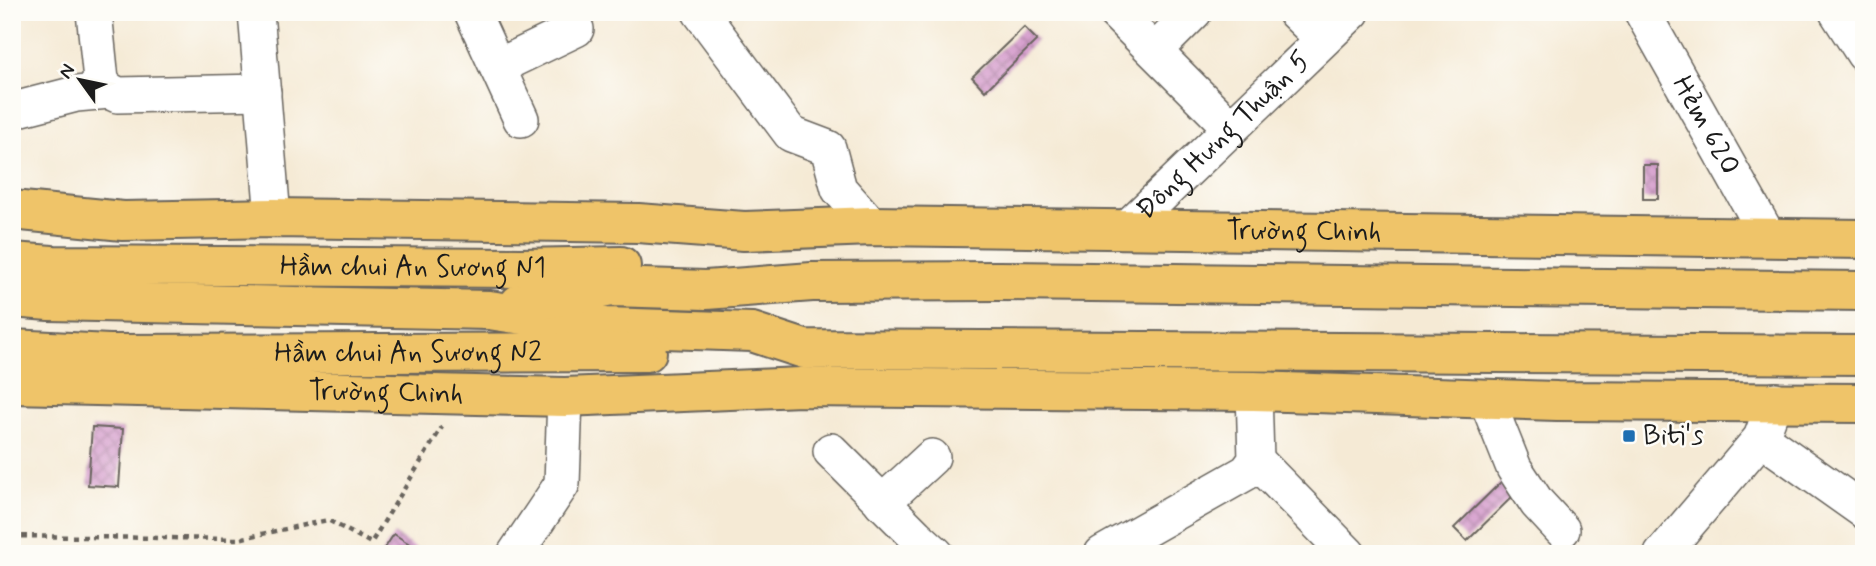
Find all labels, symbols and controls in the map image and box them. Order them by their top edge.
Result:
street label: Đông Hưng Thuận 5 [1128,43,1319,228]
north arrow [46,46,116,116]
text: N [53,59,81,84]
street label: Hẻm 620 [1663,69,1748,181]
street label: Trường Chinh [1226,212,1382,253]
street label: Hầm chui An Sương N1 [280,248,546,289]
street label: Hầm chui An Sương N2 [274,334,542,374]
street label: Trường Chinh [308,372,464,414]
place label: Biti's [1643,418,1704,455]
marker: Biti's [1621,428,1637,444]

